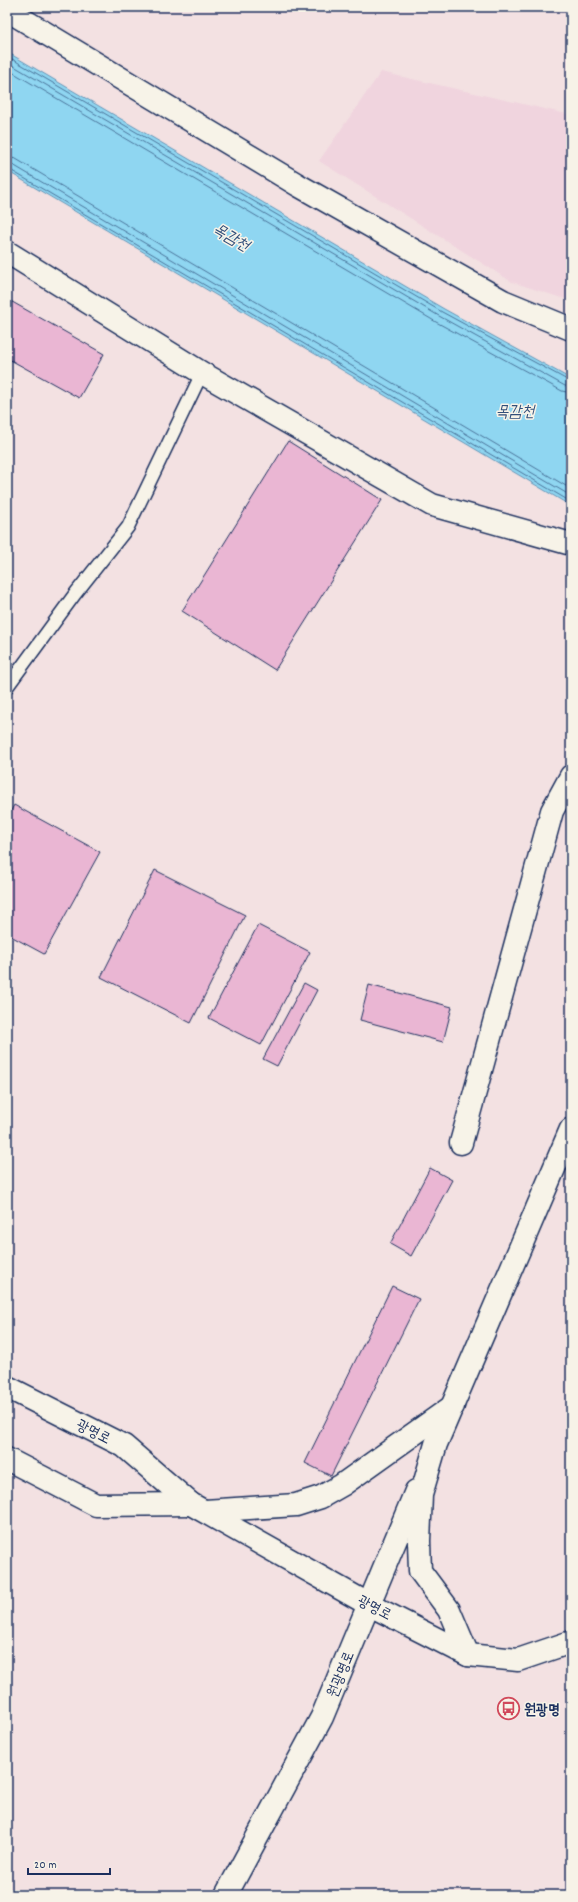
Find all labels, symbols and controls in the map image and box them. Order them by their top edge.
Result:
water label: 목감천 [208,219,255,259]
water label: 목감천 [496,401,536,424]
street label: 광명로 [72,1415,114,1451]
street label: 광명로 [353,1591,395,1627]
street label: 원광명로 [323,1648,361,1701]
bus stop icon: 원광명 [495,1696,521,1722]
place label: 원광명 [524,1700,560,1722]
scale bar [28,1850,110,1876]
text: 20 m [34,1857,57,1874]

